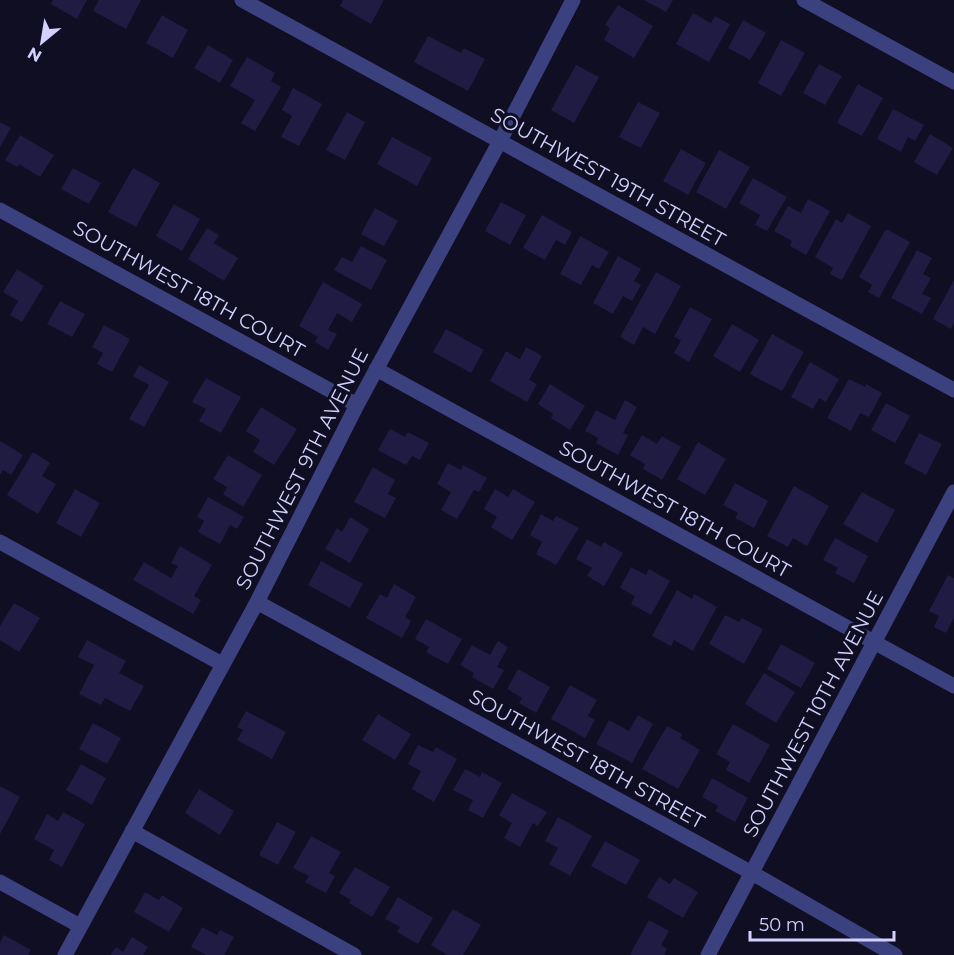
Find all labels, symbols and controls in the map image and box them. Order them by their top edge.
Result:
north arrow [12,12,72,72]
text: N [24,43,45,66]
street label: SOUTHWEST 19TH STREET [487,102,730,252]
street label: SOUTHWEST 18TH COURT [69,215,309,363]
street label: SOUTHWEST 9TH AVENUE [231,345,373,593]
street label: SOUTHWEST 18TH COURT [555,435,795,583]
street label: SOUTHWEST 10TH AVENUE [738,587,888,841]
street label: SOUTHWEST 18TH STREET [465,684,709,834]
scale bar [750,904,894,942]
text: 50 m [759,914,805,936]

